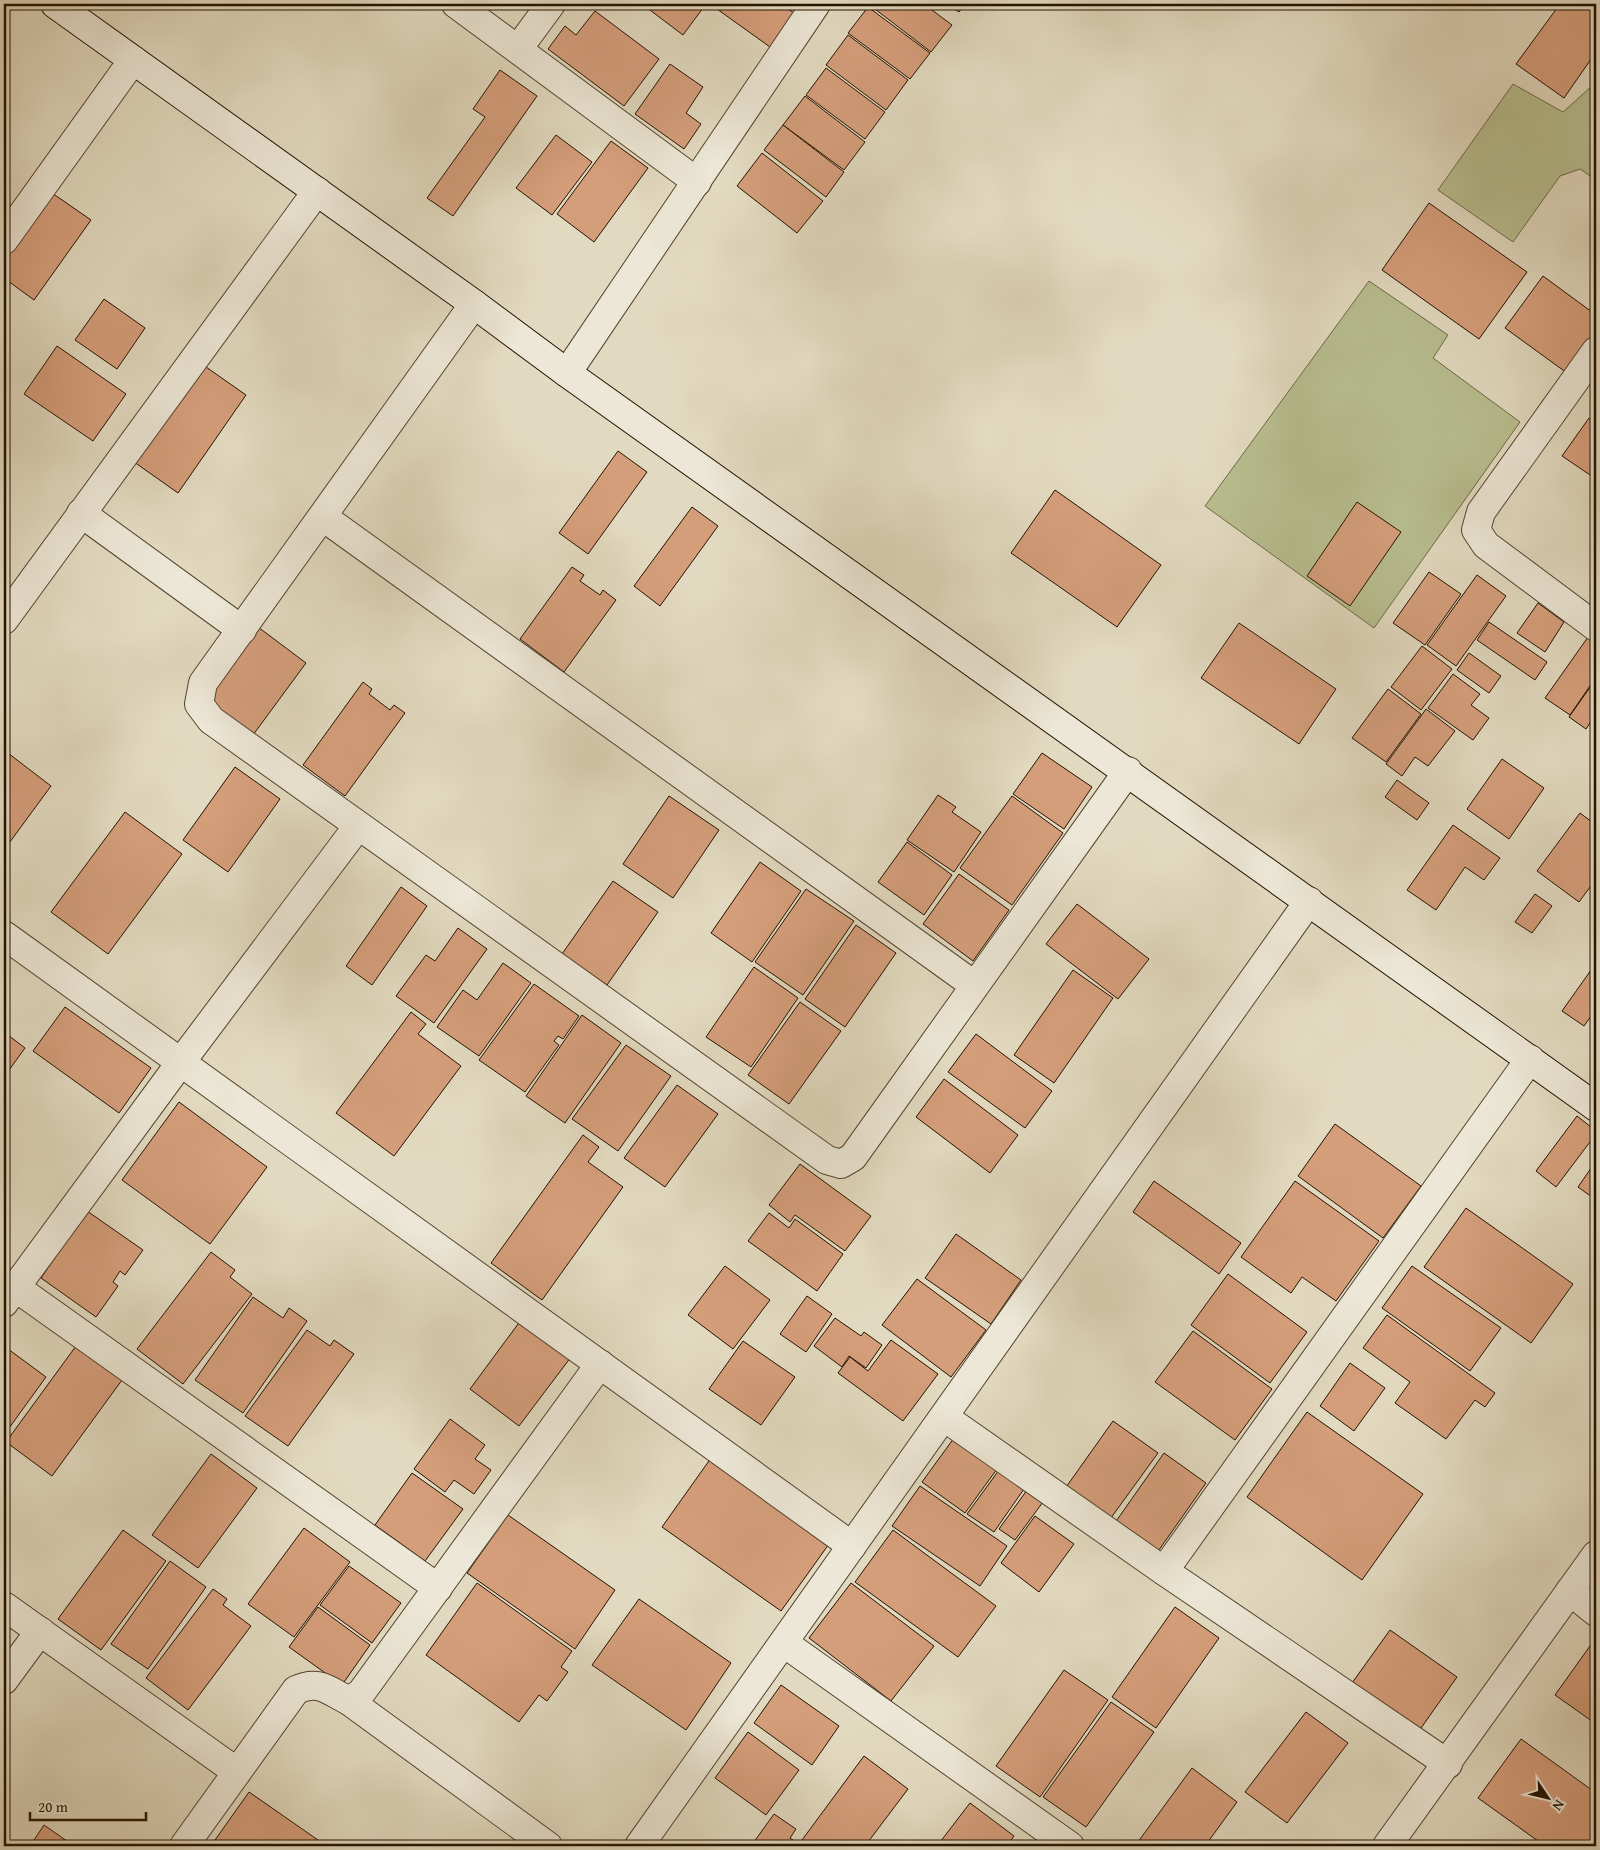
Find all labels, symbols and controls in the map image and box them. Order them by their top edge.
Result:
north arrow [1522,1772,1572,1822]
scale bar [30,1790,146,1822]
text: 20 m [38,1796,69,1817]
text: N [1547,1796,1570,1816]

